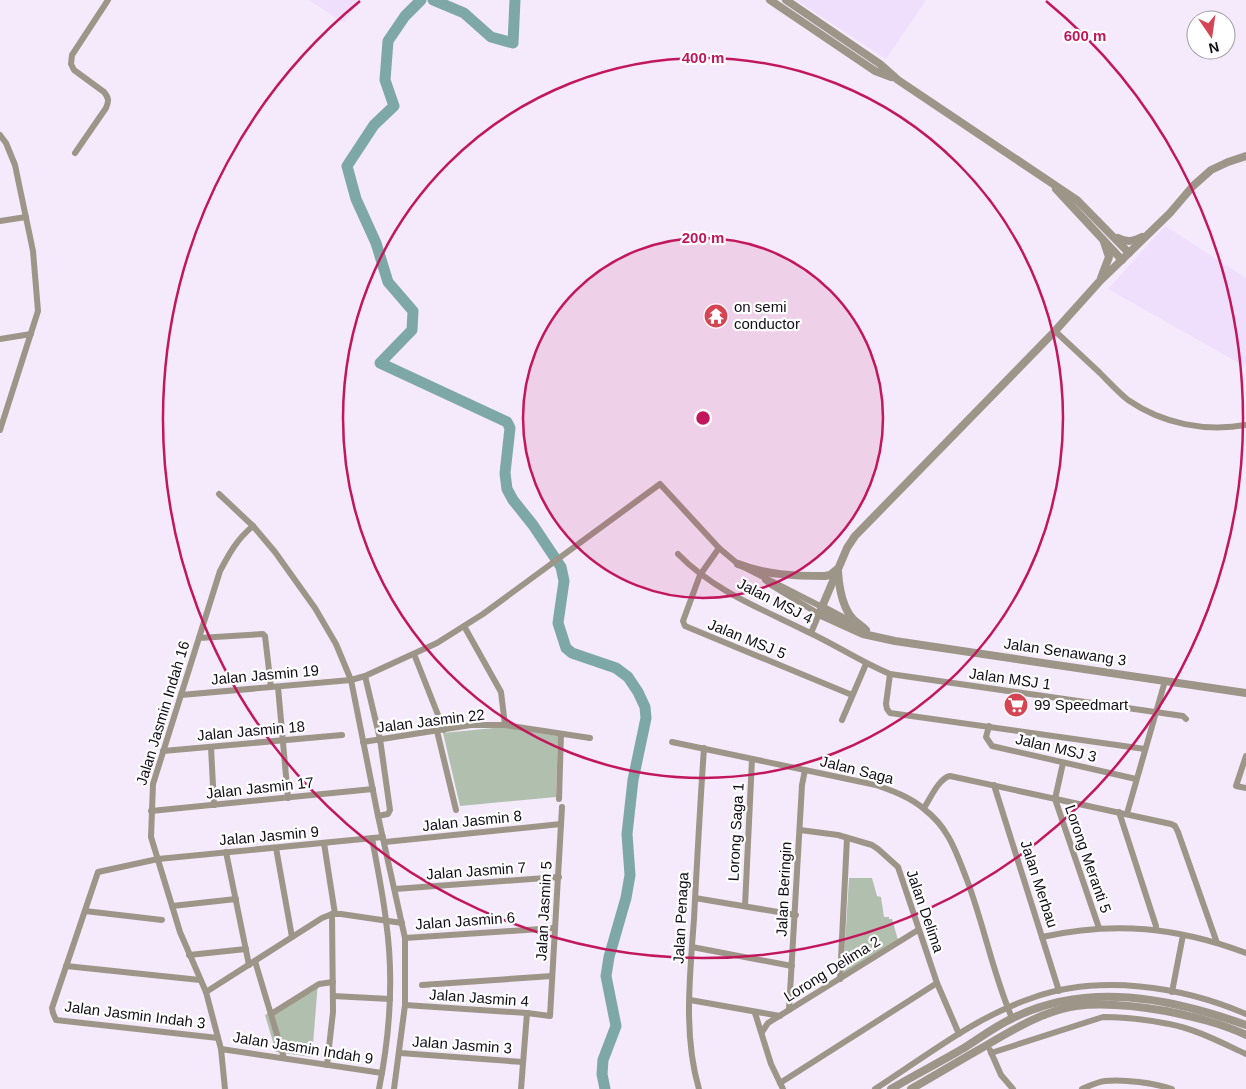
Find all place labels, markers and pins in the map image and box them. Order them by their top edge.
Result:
place label: on semi conductor [734,298,800,332]
temple icon: on semi conductor [703,303,729,329]
centre of rings [694,409,712,427]
supermarket icon: 99 Speedmart [1003,692,1029,718]
place label: 99 Speedmart [1034,696,1129,713]

